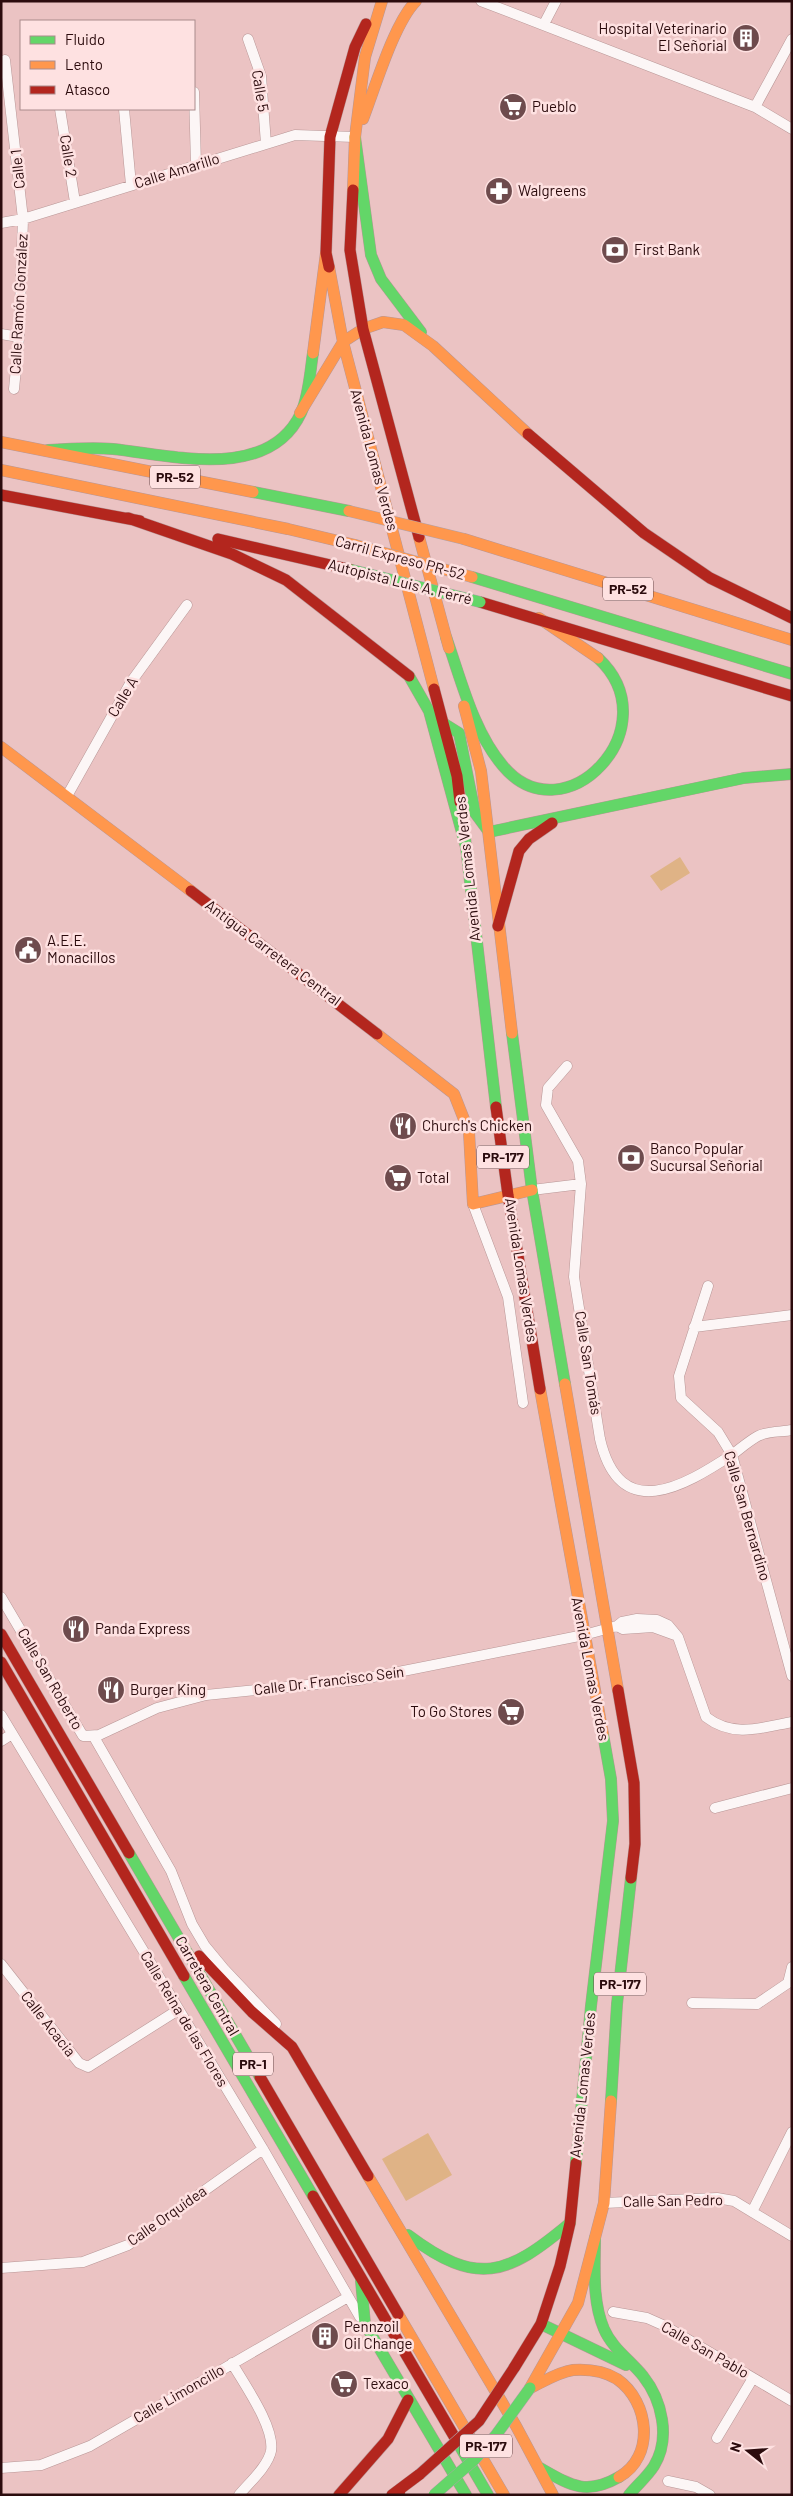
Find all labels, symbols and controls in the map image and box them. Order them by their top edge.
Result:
place label: Hospital Veterinario El Señorial [598,19,727,54]
legend [20,20,195,110]
building icon: Hospital Veterinario El Señorial [731,23,761,53]
text: Fluido [65,30,105,48]
text: Lento [65,55,103,73]
street label: Calle 5 [249,69,273,113]
text: Atasco [65,80,110,98]
supermarket icon: Pueblo [498,92,528,122]
place label: Pueblo [532,97,577,115]
street label: Calle 2 [57,133,81,178]
street label: Calle 1 [6,148,28,190]
street label: Calle Amarillo [132,149,221,192]
pharmacy icon: Walgreens [484,176,514,206]
place label: Walgreens [518,181,586,199]
street label: Calle Ramón González [5,233,31,375]
bank icon: First Bank [600,235,630,265]
place label: First Bank [634,240,700,258]
street label: Avenida Lomas Verdes [347,387,403,533]
road number: PR-52 [150,466,200,488]
street label: Carril Expreso PR-52 [333,531,467,583]
street label: Autopista Luis A. Ferré [326,554,474,608]
road number: PR-52 [603,578,653,600]
street label: Calle A [103,673,141,720]
street label: Avenida Lomas Verdes [450,796,484,943]
street label: Antigua Carretera Central [202,895,345,1009]
place label: A.E.E. Monacillos [47,931,116,966]
public building icon: A.E.E. Monacillos [13,935,43,965]
restaurant icon: Church's Chicken [388,1111,418,1141]
place label: Church's Chicken [422,1116,532,1134]
place label: Banco Popular Sucursal Señorial [650,1139,763,1174]
bank icon: Banco Popular Sucursal Señorial [616,1143,646,1173]
road number: PR-177 [477,1146,529,1168]
supermarket icon: Total [383,1163,413,1193]
place label: Total [417,1168,449,1186]
street label: Avenida Lomas Verdes [502,1196,542,1343]
street label: Calle San Tomás [572,1310,606,1416]
street label: Calle San Bernardino [721,1449,775,1583]
street label: Avenida Lomas Verdes [568,1595,614,1742]
restaurant icon: Panda Express [61,1614,91,1644]
place label: Panda Express [95,1619,190,1637]
street label: Calle San Roberto [14,1624,87,1733]
street label: Calle Dr. Francisco Seín [253,1662,405,1698]
restaurant icon: Burger King [96,1675,126,1705]
place label: Burger King [130,1680,206,1698]
supermarket icon: To Go Stores [496,1697,526,1727]
place label: To Go Stores [410,1702,492,1720]
street label: Carretera Central [172,1933,244,2038]
street label: Calle Reina de las Flores [137,1947,233,2090]
road number: PR-177 [594,1972,646,1996]
street label: Calle Acacia [18,1987,80,2060]
street label: Avenida Lomas Verdes [565,2011,599,2158]
road number: PR-1 [233,2052,273,2076]
street label: Calle Orquídea [123,2181,209,2249]
street label: Calle San Pedro [623,2190,723,2210]
place label: Pennzoil Oil Change [344,2317,413,2352]
street label: Calle San Pablo [658,2317,753,2382]
building icon: Pennzoil Oil Change [310,2321,340,2351]
street label: Calle Limoncillo [130,2360,227,2426]
supermarket icon: Texaco [329,2369,359,2399]
place label: Texaco [363,2374,409,2392]
north arrow [723,2426,773,2476]
road number: PR-177 [460,2434,512,2458]
text: N [726,2440,745,2454]

